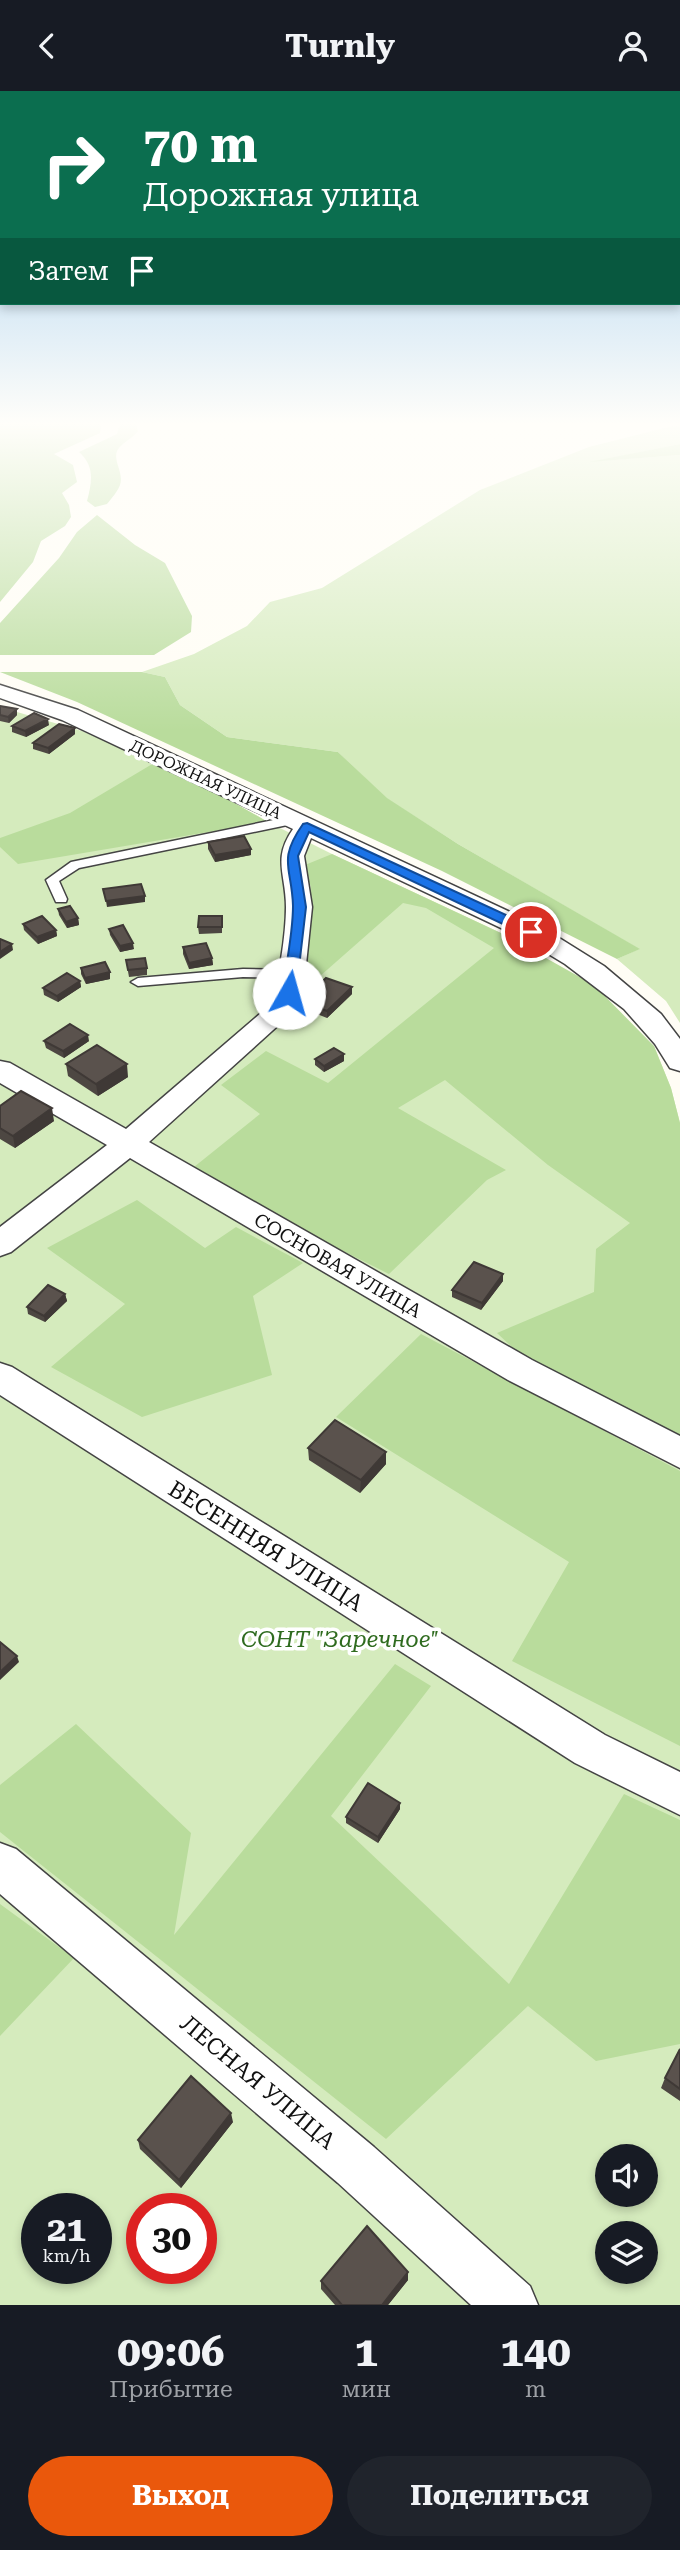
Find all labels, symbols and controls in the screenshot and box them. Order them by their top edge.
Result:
icon: back [28,27,66,65]
text: Turnly [285,27,395,65]
icon: person [614,27,652,65]
text: 70 m [143,117,258,174]
icon: right [28,119,119,210]
text: Дорожная улица [143,176,419,214]
icon: arrive [123,252,161,290]
text: Затем [28,256,109,286]
street label: ДОРОЖНАЯ УЛИЦА [127,736,285,823]
pin [501,902,561,962]
icon: arrive [512,913,550,951]
position arrow [252,956,326,1030]
street label: СОСНОВАЯ УЛИЦА [250,1208,426,1323]
street label: ВЕСЕННЯЯ УЛИЦА [163,1476,368,1617]
park label: СОНТ "Заречное" [241,1626,439,1653]
street label: ЛЕСНАЯ УЛИЦА [175,2010,340,2155]
map controls [595,2144,658,2284]
button: sound [595,2144,658,2207]
speed limit sign: 30 [126,2193,217,2284]
text: 21 [47,2209,86,2250]
button: layers [595,2221,658,2284]
text: km/h [42,2245,91,2266]
text: 09:06 [117,2327,225,2376]
text: 1 [355,2327,378,2376]
text: 140 [500,2327,571,2376]
text: Прибытие [109,2376,233,2403]
text: мин [342,2376,391,2403]
text: m [525,2376,546,2403]
button: Выход [28,2456,333,2536]
button: Поделиться [347,2456,652,2536]

